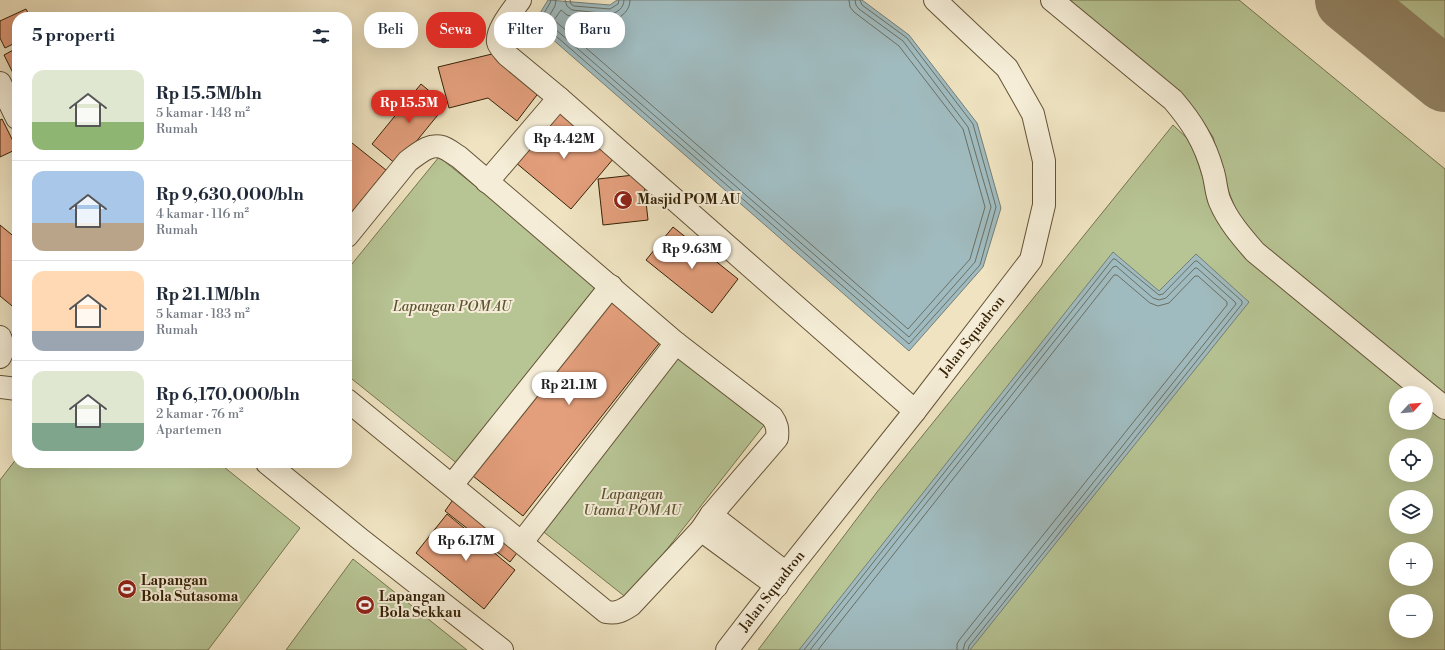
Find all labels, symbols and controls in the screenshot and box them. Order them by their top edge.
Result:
chip: Beli [364,12,418,48]
chip: Sewa [426,12,486,48]
chip: Filter [494,12,557,48]
chip: Baru [565,12,625,48]
text: 5 properti [32,25,115,47]
icon: filters [310,25,332,47]
text: Rp 15.5M/bln [156,83,262,105]
icon: home [64,86,112,134]
pin: Rp 15.5M [368,90,450,124]
text: Rp 15.5M [380,95,438,111]
text: 5 kamar · 148 m² [156,105,250,121]
text: Rumah [156,121,198,137]
pin: Rp 4.42M [523,126,605,160]
text: Rp 4.42M [533,131,595,147]
text: Rp 9,630,000/bln [156,184,304,206]
icon: home [64,187,112,235]
mosque icon: Masjid POM AU [612,189,634,211]
place label: Masjid POM AU [637,191,741,209]
text: 4 kamar · 116 m² [156,206,249,222]
text: Rumah [156,222,198,238]
pin: Rp 9.63M [651,236,733,270]
text: Rp 9.63M [662,241,722,257]
text: Rp 21.1M/bln [156,284,260,306]
icon: home [64,287,112,335]
street label: Jalan Squadron [935,292,1009,381]
park label: Lapangan POM AU [392,298,513,316]
text: 5 kamar · 183 m² [156,306,250,322]
text: Rumah [156,322,198,338]
pin: Rp 21.1M [528,372,610,406]
text: Rp 21.1M [541,377,597,393]
text: Rp 6,170,000/bln [156,384,300,406]
north arrow [1389,386,1433,430]
map controls [1389,386,1433,638]
icon: home [64,387,112,435]
text: 2 kamar · 76 m² [156,406,244,422]
text: Apartemen [156,422,222,438]
button: locate [1389,438,1433,482]
park label: Lapangan Utama POM AU [583,486,682,520]
button: layers [1389,490,1433,534]
pin: Rp 6.17M [425,528,507,562]
text: Rp 6.17M [437,533,495,549]
button: + [1389,542,1433,586]
street label: Jalan Squadron [735,547,809,636]
place label: Lapangan Bola Sutasoma [141,572,239,606]
sports icon: Lapangan Bola Sutasoma [116,578,138,600]
place label: Lapangan Bola Sekkau [379,588,462,622]
sports icon: Lapangan Bola Sekkau [354,594,376,616]
button: − [1389,594,1433,638]

